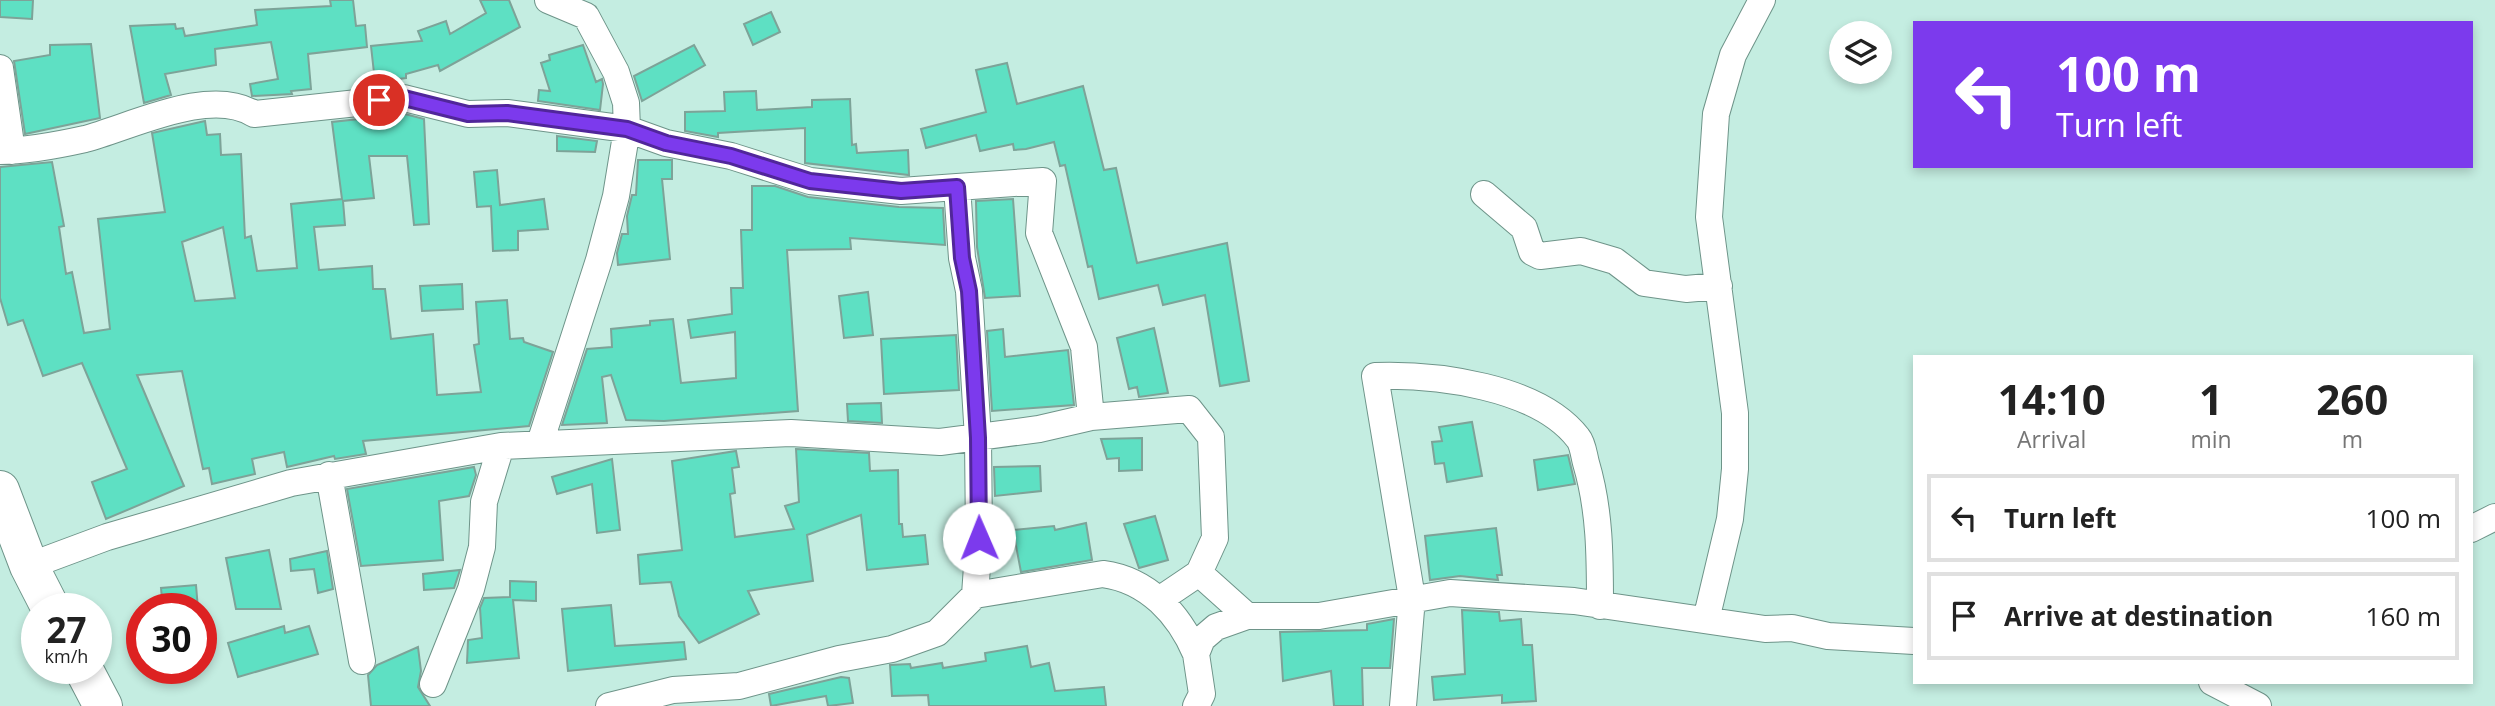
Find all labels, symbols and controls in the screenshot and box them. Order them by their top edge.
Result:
map controls [1829,21,1892,84]
button: layers [1829,21,1892,84]
text: 100 m [2056,40,2201,106]
icon: left [1941,49,2032,140]
pin [349,70,409,130]
icon: arrive [360,81,398,119]
text: Turn left [2056,103,2182,146]
text: 14:10 [1998,370,2106,427]
text: 1 [2199,370,2223,427]
text: 260 [2316,370,2388,427]
text: Arrival [2017,423,2086,455]
text: min [2190,423,2232,455]
text: m [2342,423,2363,455]
icon: left [1945,499,1983,537]
text: Turn left [2004,500,2116,536]
text: 100 m [2366,500,2441,536]
position arrow [942,501,1016,575]
speed limit sign: 30 [126,593,217,684]
icon: arrive [1945,597,1983,635]
text: Arrive at destination [2004,598,2273,634]
text: 160 m [2366,598,2441,634]
text: 27 [46,606,87,653]
text: km/h [45,644,88,668]

